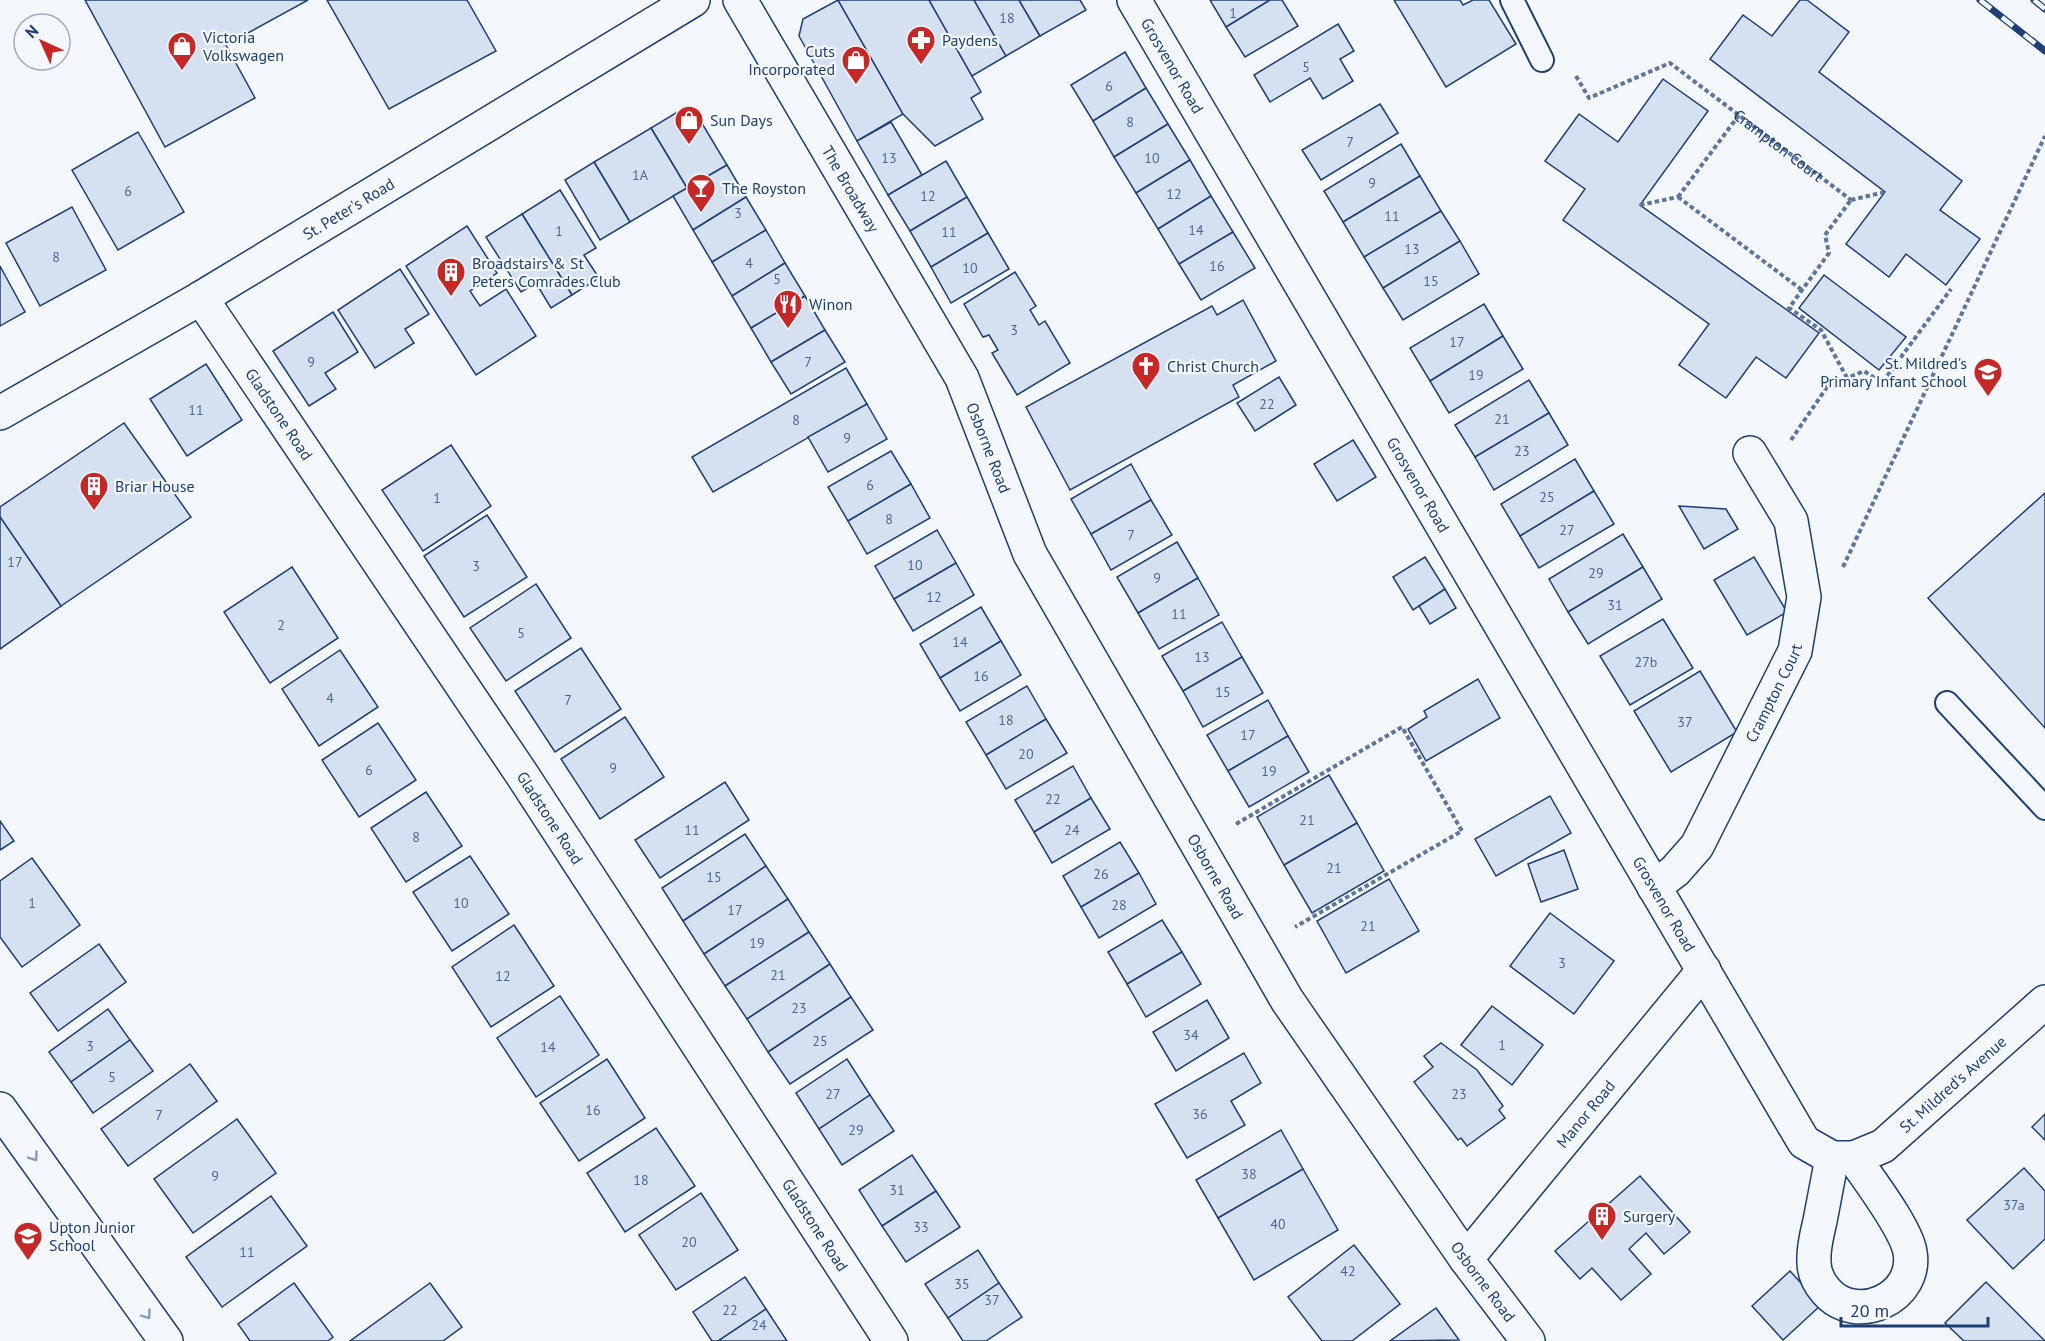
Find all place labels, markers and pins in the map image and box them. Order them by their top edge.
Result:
pharmacy icon: Paydens [905,24,937,66]
place label: Victoria Volkswagen [202,27,284,65]
shop icon: Victoria Volkswagen [166,30,198,72]
place label: Paydens [942,30,998,50]
place label: Cuts Incorporated [748,41,835,79]
shop icon: Cuts Incorporated [840,44,872,86]
shop icon: Sun Days [673,104,705,146]
place label: Sun Days [710,110,773,130]
bar icon: The Royston [685,172,717,214]
place label: The Royston [722,178,806,198]
place label: Broadstairs & St Peters Comrades Club [472,253,621,291]
building icon: Broadstairs & St Peters Comrades Club [435,256,467,298]
restaurant icon: Winon [772,288,804,330]
place label: Winon [809,294,853,314]
church icon: Christ Church [1130,350,1162,392]
place label: St. Mildred's Primary Infant School [1820,353,1967,391]
place label: Christ Church [1167,356,1259,376]
school or university icon: St. Mildred's Primary Infant School [1972,356,2004,398]
building icon: Briar House [78,470,110,512]
place label: Briar House [115,476,195,496]
building icon: Surgery [1586,1200,1618,1242]
place label: Surgery [1623,1206,1676,1226]
place label: Upton Junior School [49,1217,136,1255]
school or university icon: Upton Junior School [12,1220,44,1262]

